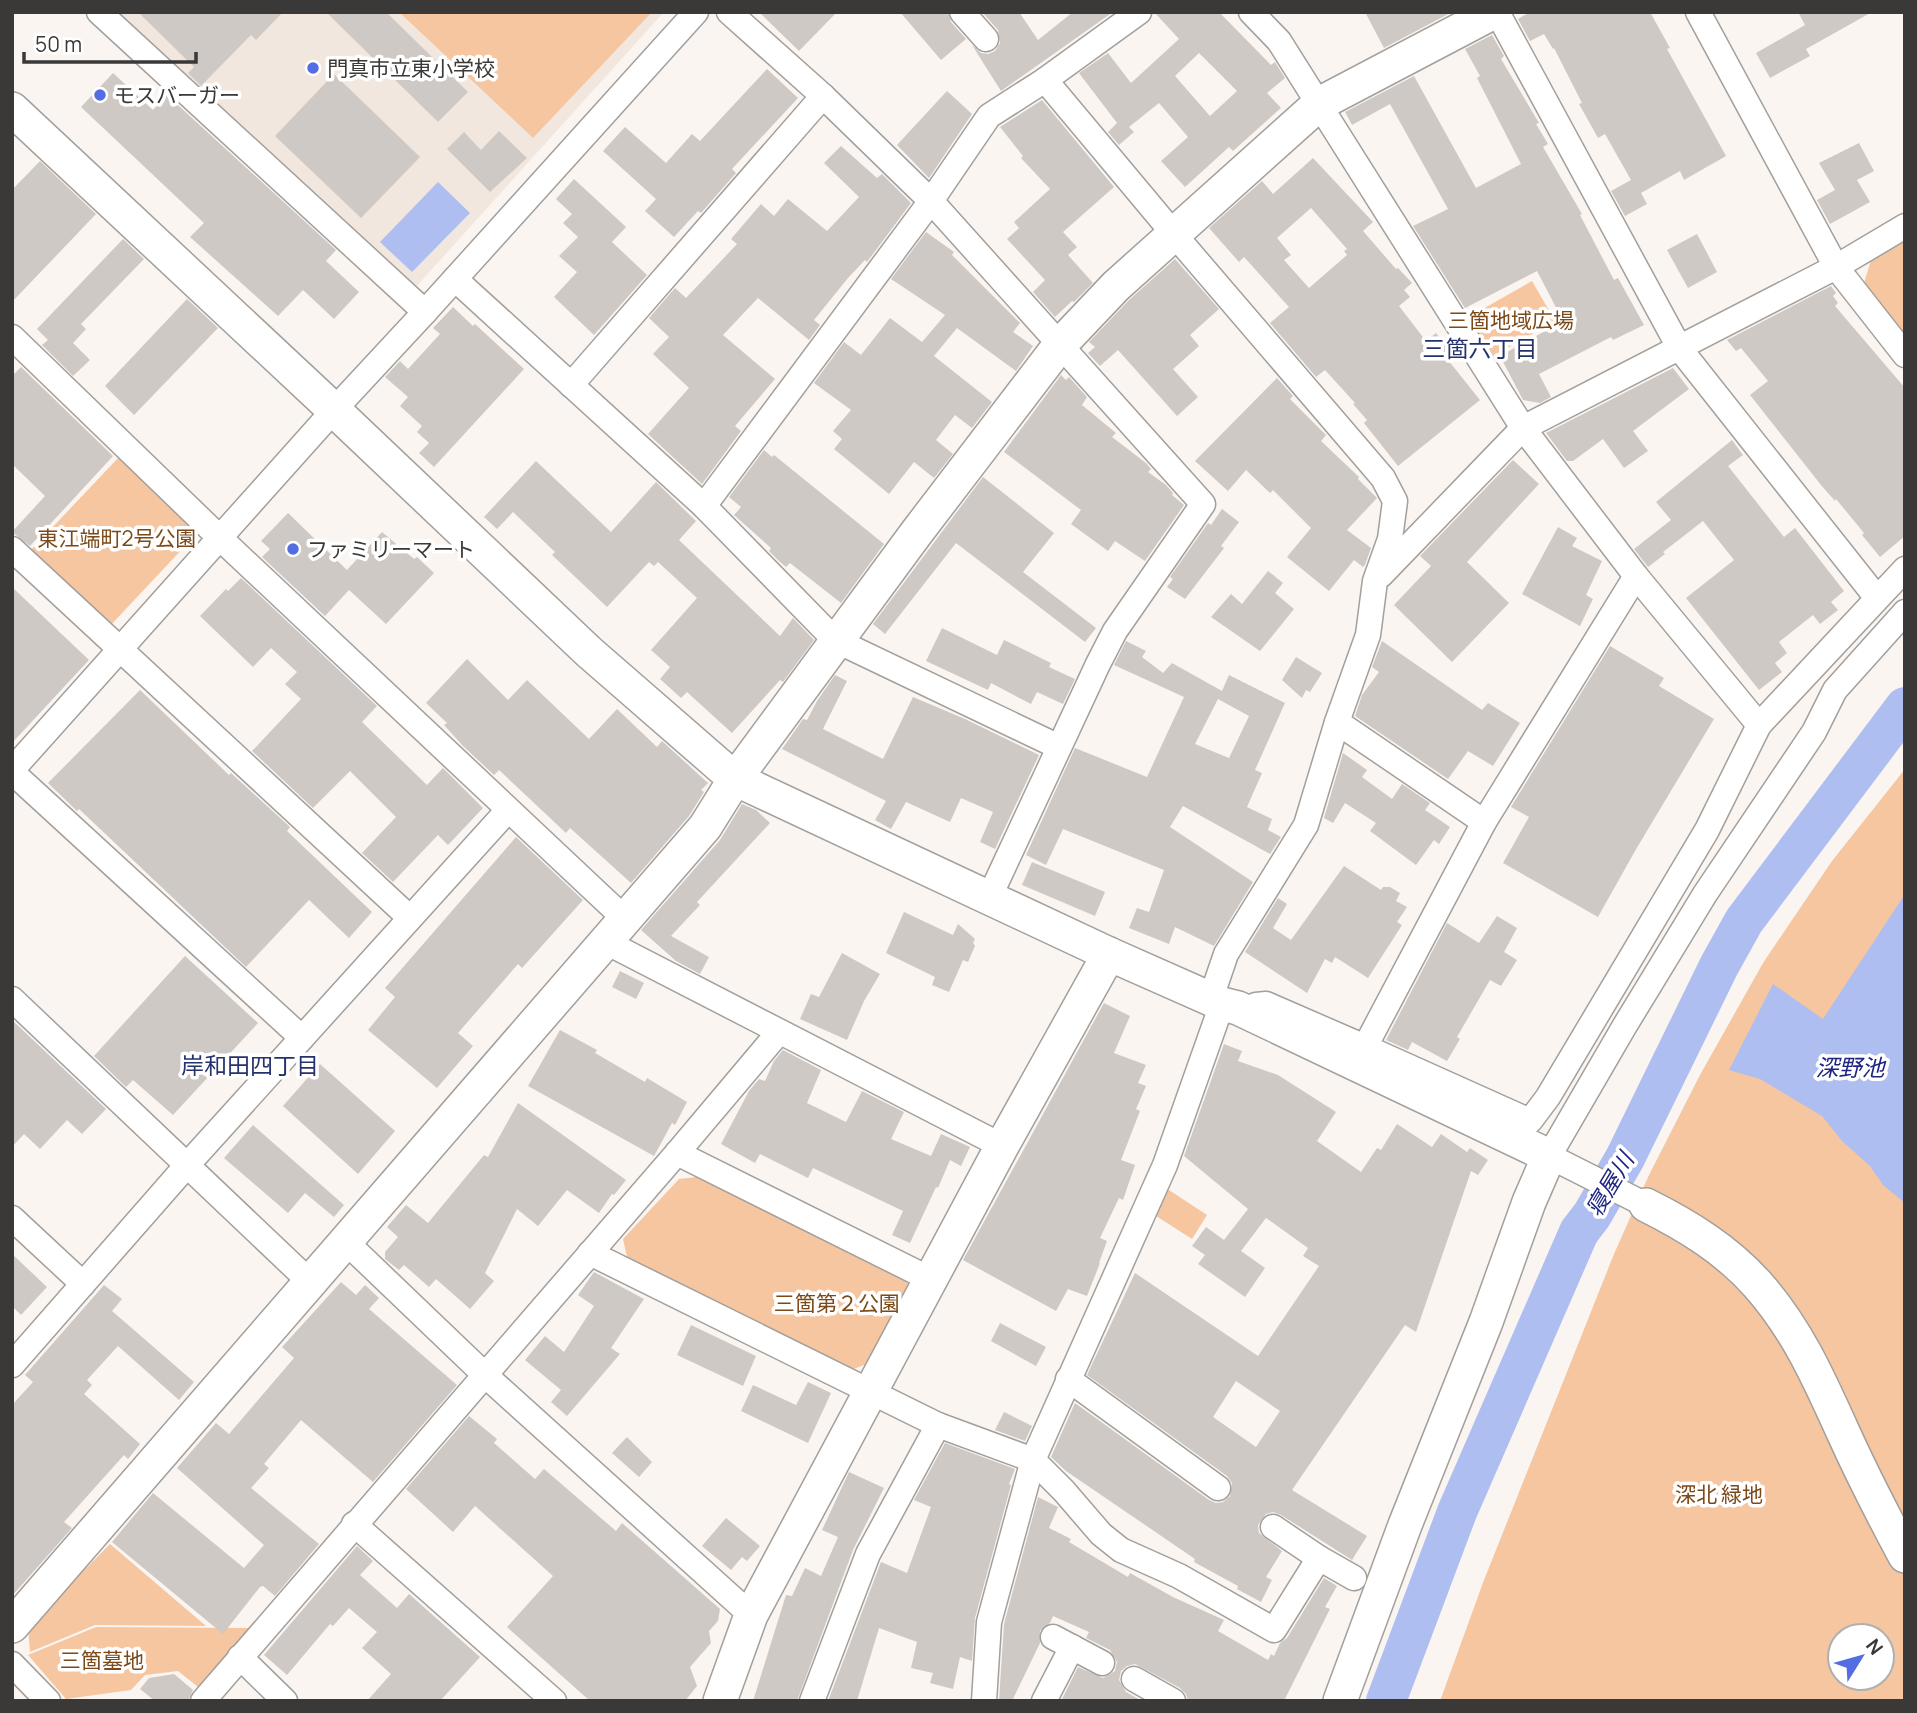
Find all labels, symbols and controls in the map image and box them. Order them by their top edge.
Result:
scale bar [24,21,196,65]
text: 50 m [35,30,82,58]
place label: 門真市立東小学校 [327,54,495,82]
marker: 門真市立東小学校 [305,60,321,76]
place label: モスバーガー [114,81,240,109]
marker: モスバーガー [92,87,108,103]
park label: 三箇地域広場 [1448,306,1574,334]
district label: 三箇六丁目 [1423,332,1538,364]
park label: 東江端町2号公園 [38,524,196,552]
place label: ファミリーマート [307,535,475,563]
marker: ファミリーマート [285,541,301,557]
district label: 岸和田四丁目 [181,1049,319,1081]
water label: 深野池 [1816,1051,1887,1083]
water label: 寝屋川 [1578,1144,1642,1222]
park label: 三箇第２公園 [774,1289,900,1317]
park label: 深北 緑地 [1675,1480,1763,1508]
north arrow [1826,1622,1896,1692]
text: N [1860,1633,1889,1660]
park label: 三箇墓地 [60,1646,144,1674]

